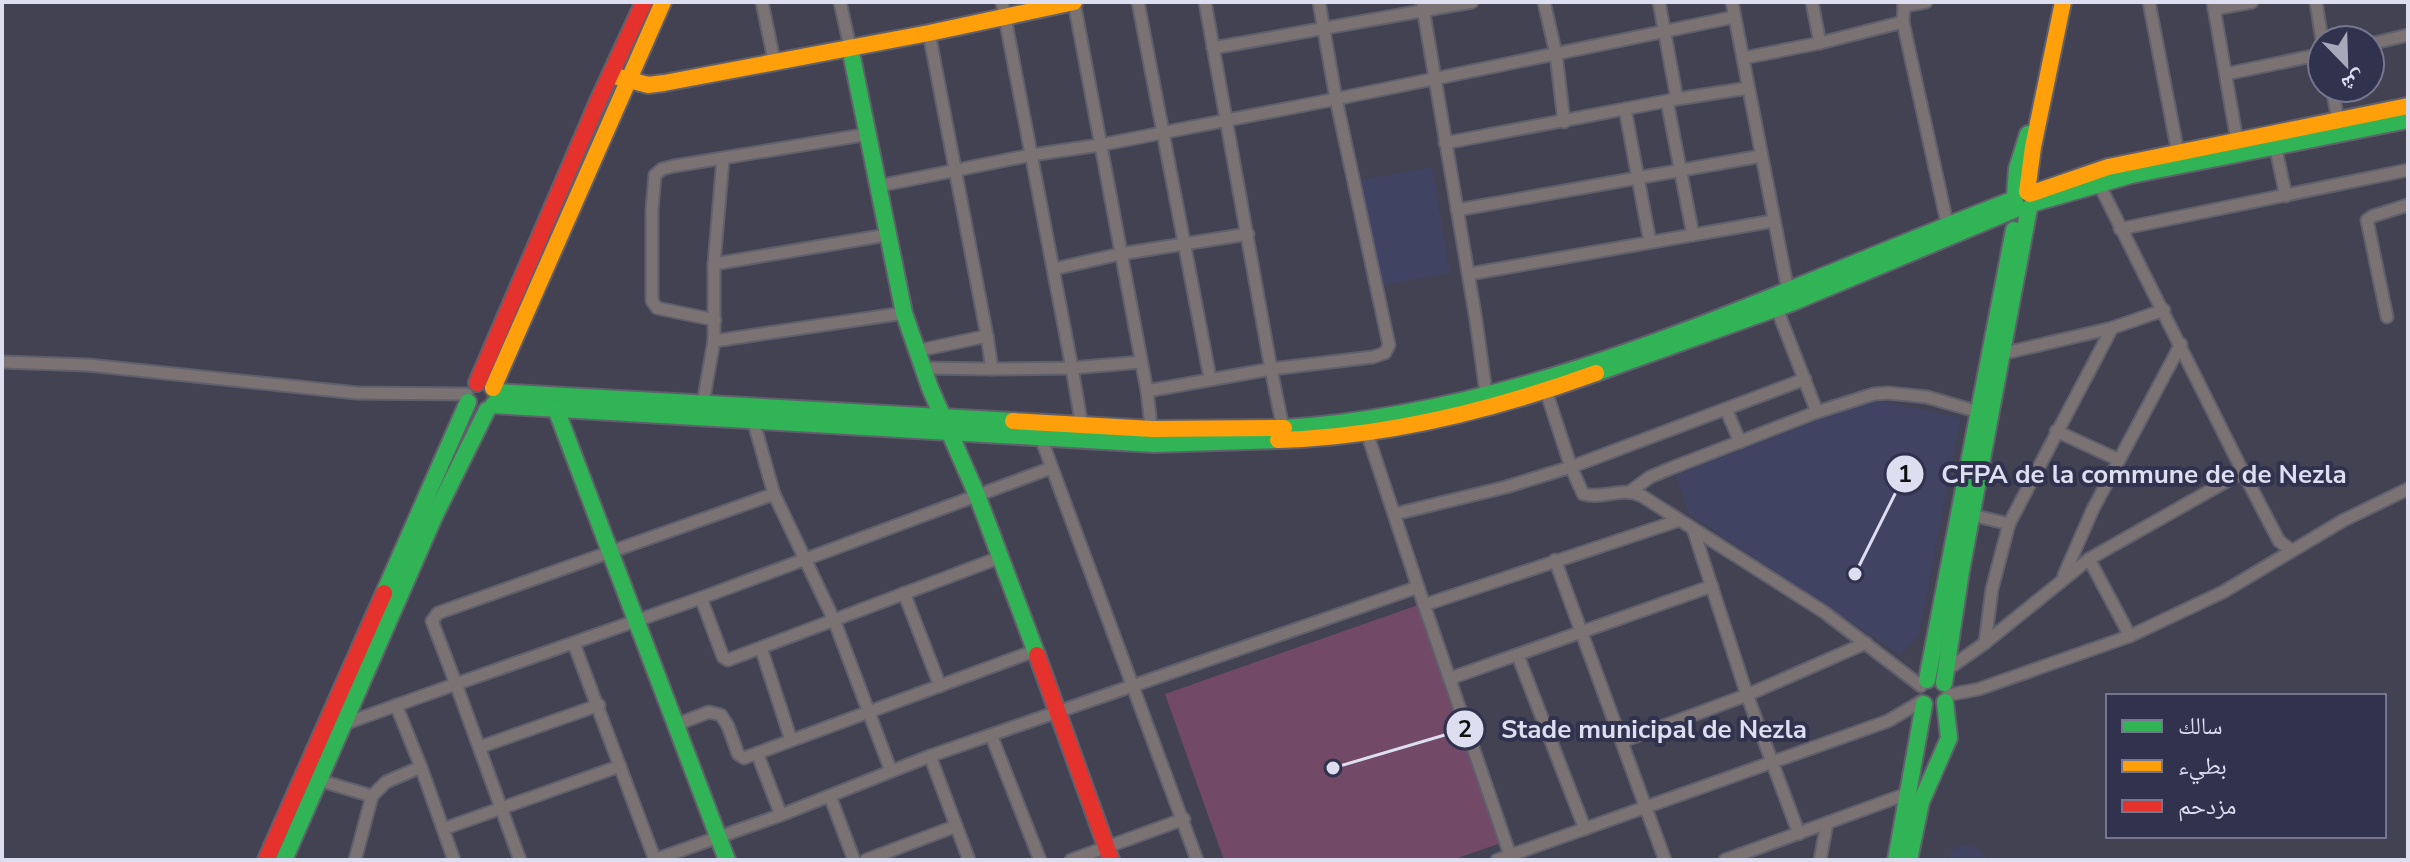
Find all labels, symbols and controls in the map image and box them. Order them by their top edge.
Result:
north arrow [2306,24,2386,104]
text: ش [2337,63,2370,100]
callout: CFPA de la commune de de Nezla [1885,449,2362,499]
text: CFPA de la commune de de Nezla [1941,457,2347,492]
text: 1 [1898,458,1912,490]
legend [2106,694,2386,838]
callout: Stade municipal de Nezla [1445,704,1822,754]
text: سالك [2178,710,2223,742]
text: Stade municipal de Nezla [1501,712,1807,747]
text: 2 [1458,713,1472,745]
text: بطيء [2178,750,2227,785]
text: مزدحم [2178,790,2237,822]

